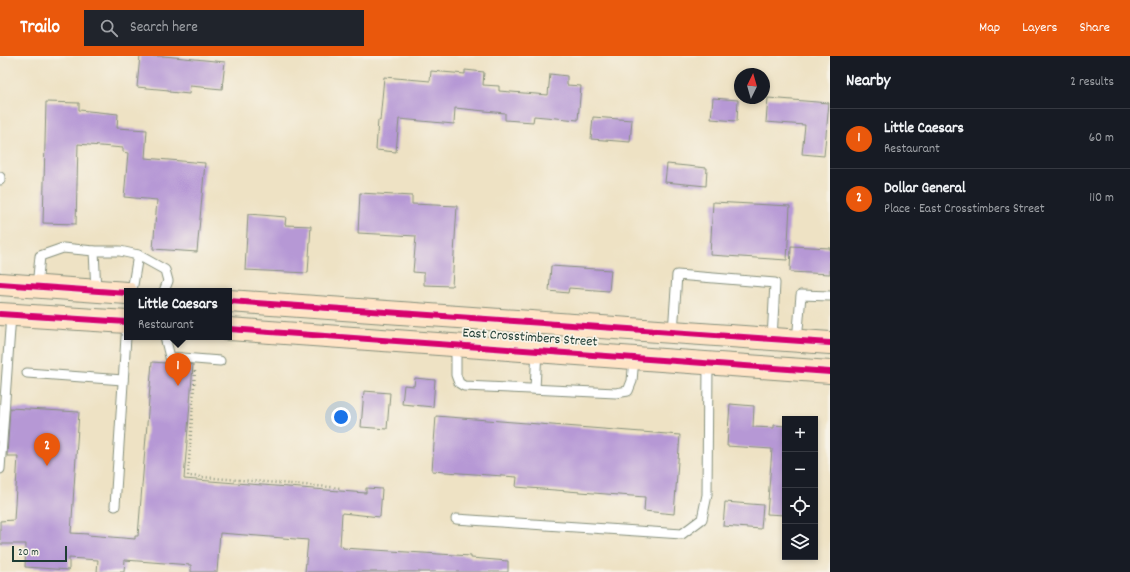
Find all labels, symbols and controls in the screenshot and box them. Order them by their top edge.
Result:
search box [84,10,364,46]
text: Trailo [20,15,60,42]
icon: search [98,17,120,39]
text: Search here [130,17,198,39]
text: Map [979,18,1000,38]
text: Layers [1022,18,1057,38]
text: Share [1079,18,1110,38]
north arrow [734,68,770,104]
text: Nearby [846,70,890,94]
text: 2 results [1070,73,1114,92]
text: Little Caesars [884,118,964,140]
text: 1 [858,129,860,148]
text: 60 m [1089,129,1114,148]
text: Restaurant [884,140,940,159]
text: Dollar General [884,178,965,200]
text: 2 [856,189,862,208]
text: 110 m [1089,189,1114,208]
text: Place · East Crosstimbers Street [884,200,1045,219]
popup [124,288,232,340]
text: Little Caesars [138,294,218,316]
text: Restaurant [138,316,194,335]
street label: East Crosstimbers Street [462,323,598,353]
pin: 1 [165,353,191,386]
your location [331,407,351,427]
map controls [782,416,818,560]
button: + [782,416,818,452]
pin: 2 [34,433,60,466]
button: − [782,452,818,488]
button: locate [782,488,818,524]
button: layers [782,524,818,560]
scale bar [12,544,67,563]
text: 20 m [18,545,39,561]

